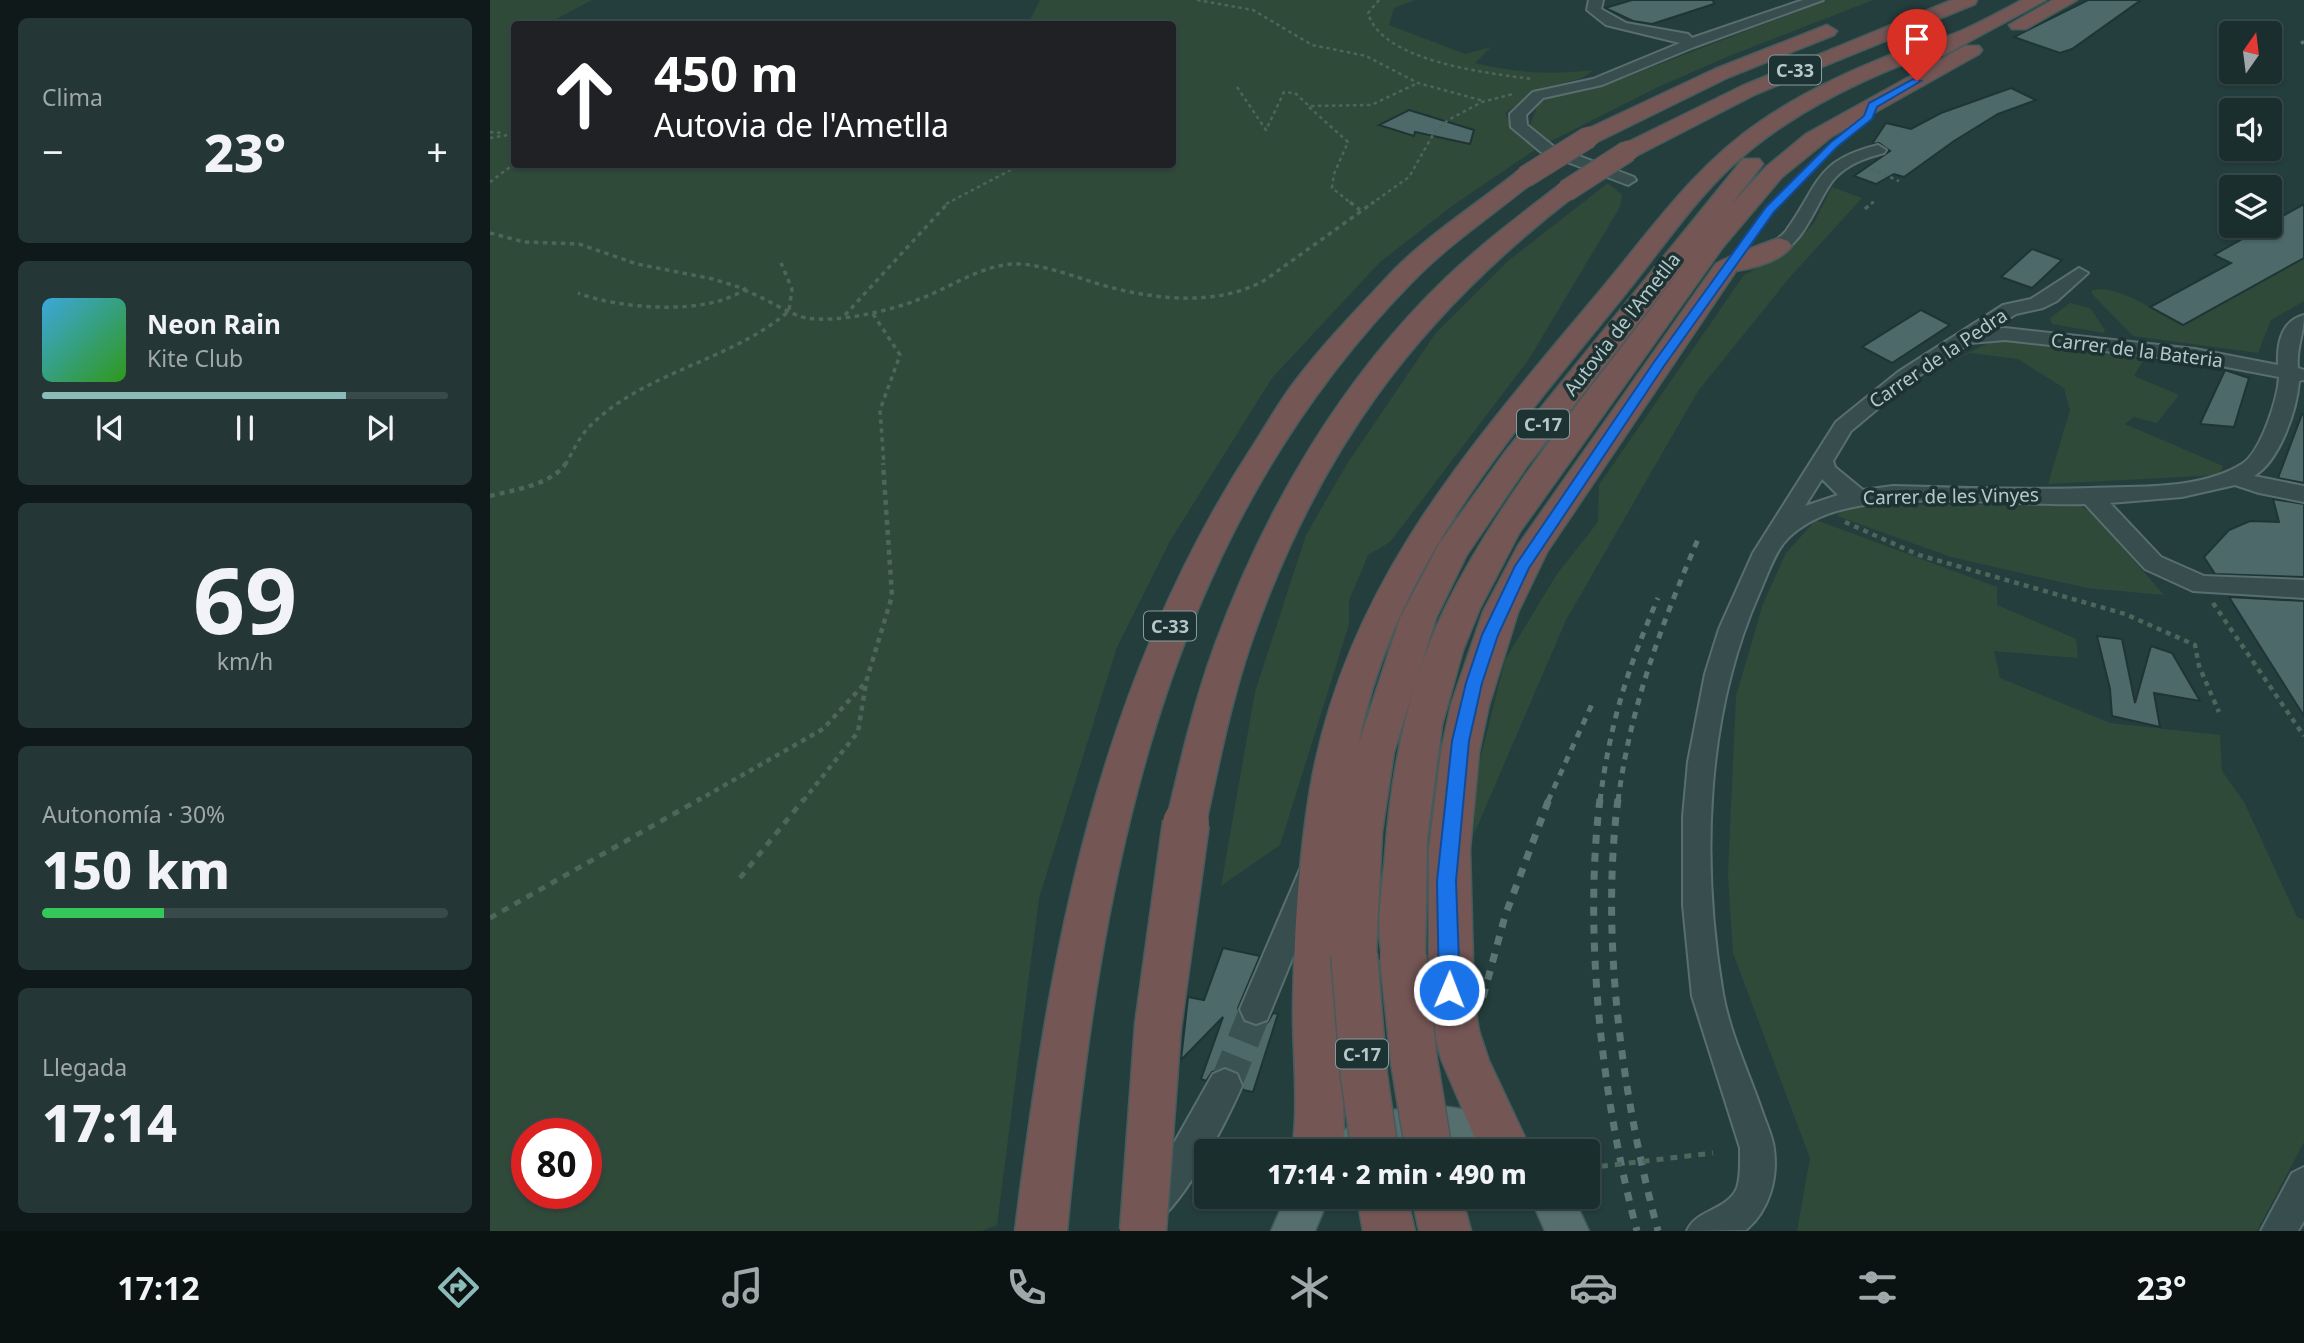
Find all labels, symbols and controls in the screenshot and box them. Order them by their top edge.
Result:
pin [1887,9,1947,81]
icon: arrive [1898,20,1936,58]
north arrow [2219,21,2282,84]
map controls [2219,21,2282,238]
text: 450 m [654,40,799,106]
icon: ahead [539,49,630,140]
road number: C-33 [1769,56,1821,84]
text: Clima [42,81,103,113]
button: sound [2219,98,2282,161]
text: Autovia de l'Ametlla [654,103,949,146]
text: 23° [204,116,286,187]
text: − [42,125,64,177]
text: + [426,125,448,177]
button: layers [2219,175,2282,238]
street label: Autovia de l'Ametlla [1558,247,1686,401]
street label: Carrer de la Pedra [1864,302,2012,414]
text: Neon Rain [147,306,281,342]
street label: Carrer de la Bateria [2049,327,2225,373]
text: Kite Club [147,342,243,374]
icon: previous [91,409,129,447]
icon: pause [226,409,264,447]
icon: next [361,409,399,447]
road number: C-17 [1517,410,1569,438]
street label: Carrer de les Vinyes [1863,481,2039,511]
text: 69 [193,537,297,661]
road number: C-33 [1144,612,1196,640]
text: km/h [217,645,273,677]
text: Autonomía · 30% [42,798,225,830]
text: 150 km [42,833,230,904]
position arrow [1412,953,1486,1027]
road number: C-17 [1336,1040,1388,1069]
text: Llegada [42,1051,127,1083]
text: 17:14 [42,1086,177,1157]
speed limit sign: 80 [511,1118,602,1209]
text: 17:14 · 2 min · 490 m [1267,1156,1527,1192]
icon: directions [434,1263,483,1312]
icon: music [718,1263,767,1312]
icon: phone [1002,1263,1051,1312]
icon: climate [1285,1263,1334,1312]
icon: car [1569,1263,1618,1312]
icon: filters [1853,1263,1902,1312]
text: 17:12 [117,1266,200,1309]
text: 23° [2136,1266,2187,1309]

